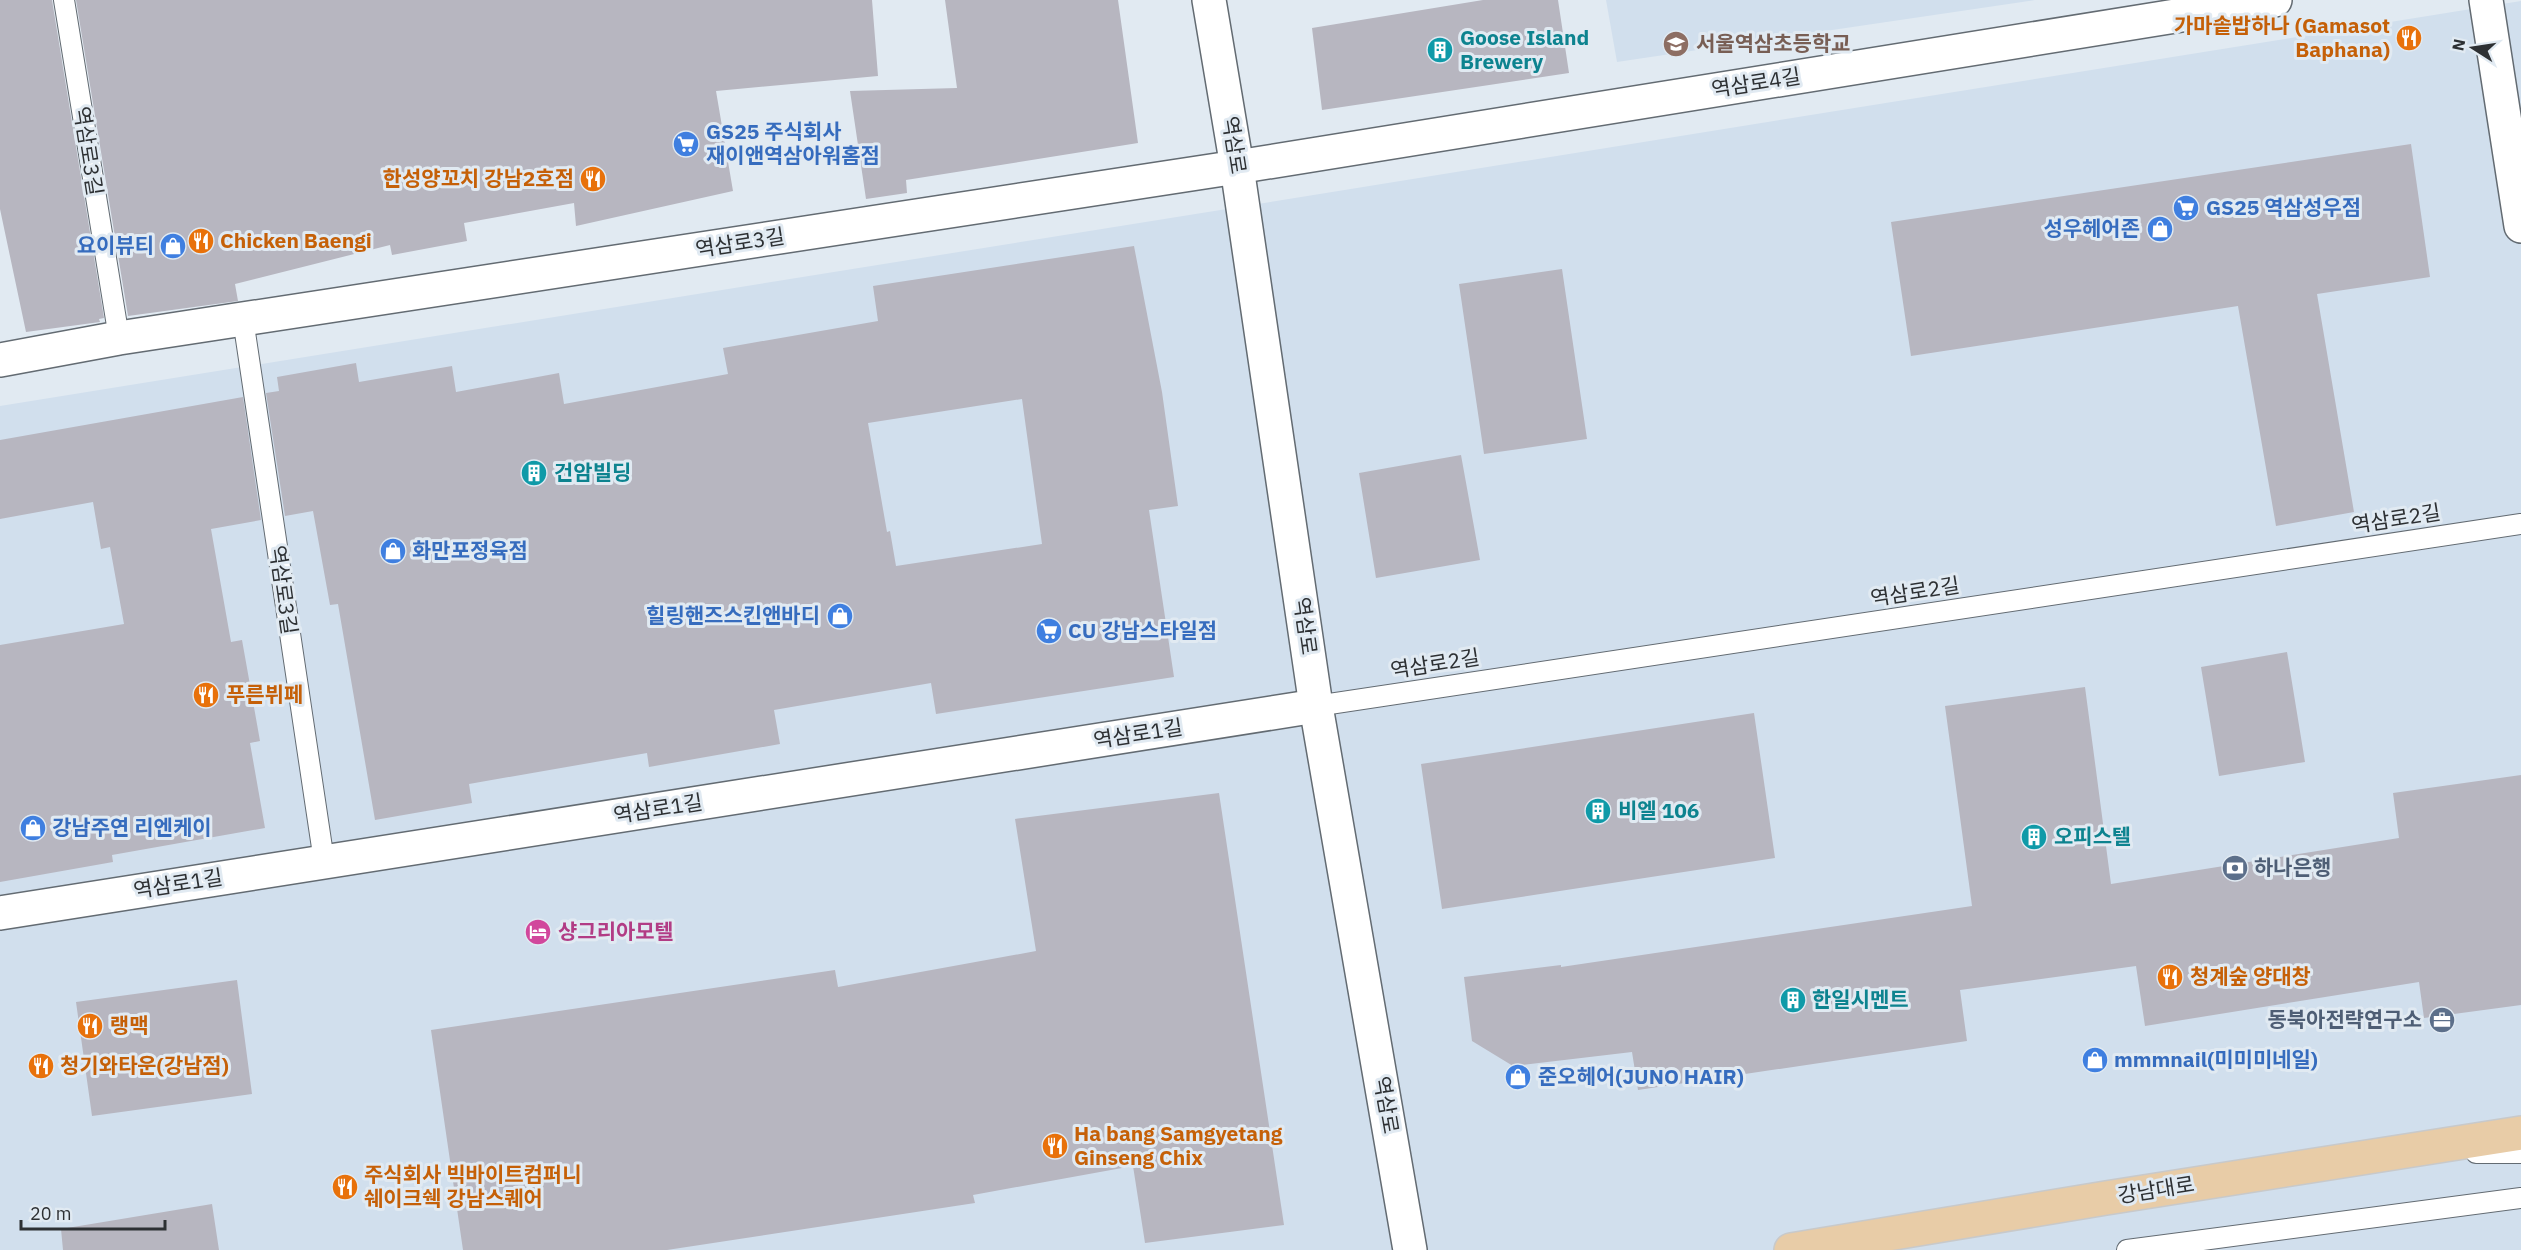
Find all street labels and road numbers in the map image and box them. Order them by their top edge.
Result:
street label: 역삼로4길 [1709,61,1802,103]
street label: 역삼로3길 [68,104,110,197]
street label: 역삼로 [1217,114,1253,176]
street label: 역삼로3길 [693,221,786,263]
street label: 역삼로2길 [2349,497,2442,539]
street label: 역삼로3길 [264,543,304,636]
street label: 역삼로2길 [1868,570,1961,612]
street label: 역삼로 [1288,595,1324,657]
street label: 역삼로2길 [1388,642,1481,684]
street label: 역삼로1길 [1091,712,1184,754]
street label: 역삼로1길 [611,787,704,829]
street label: 역삼로1길 [131,862,224,904]
street label: 역삼로 [1368,1074,1406,1136]
street label: 강남대로 [2115,1169,2196,1209]

